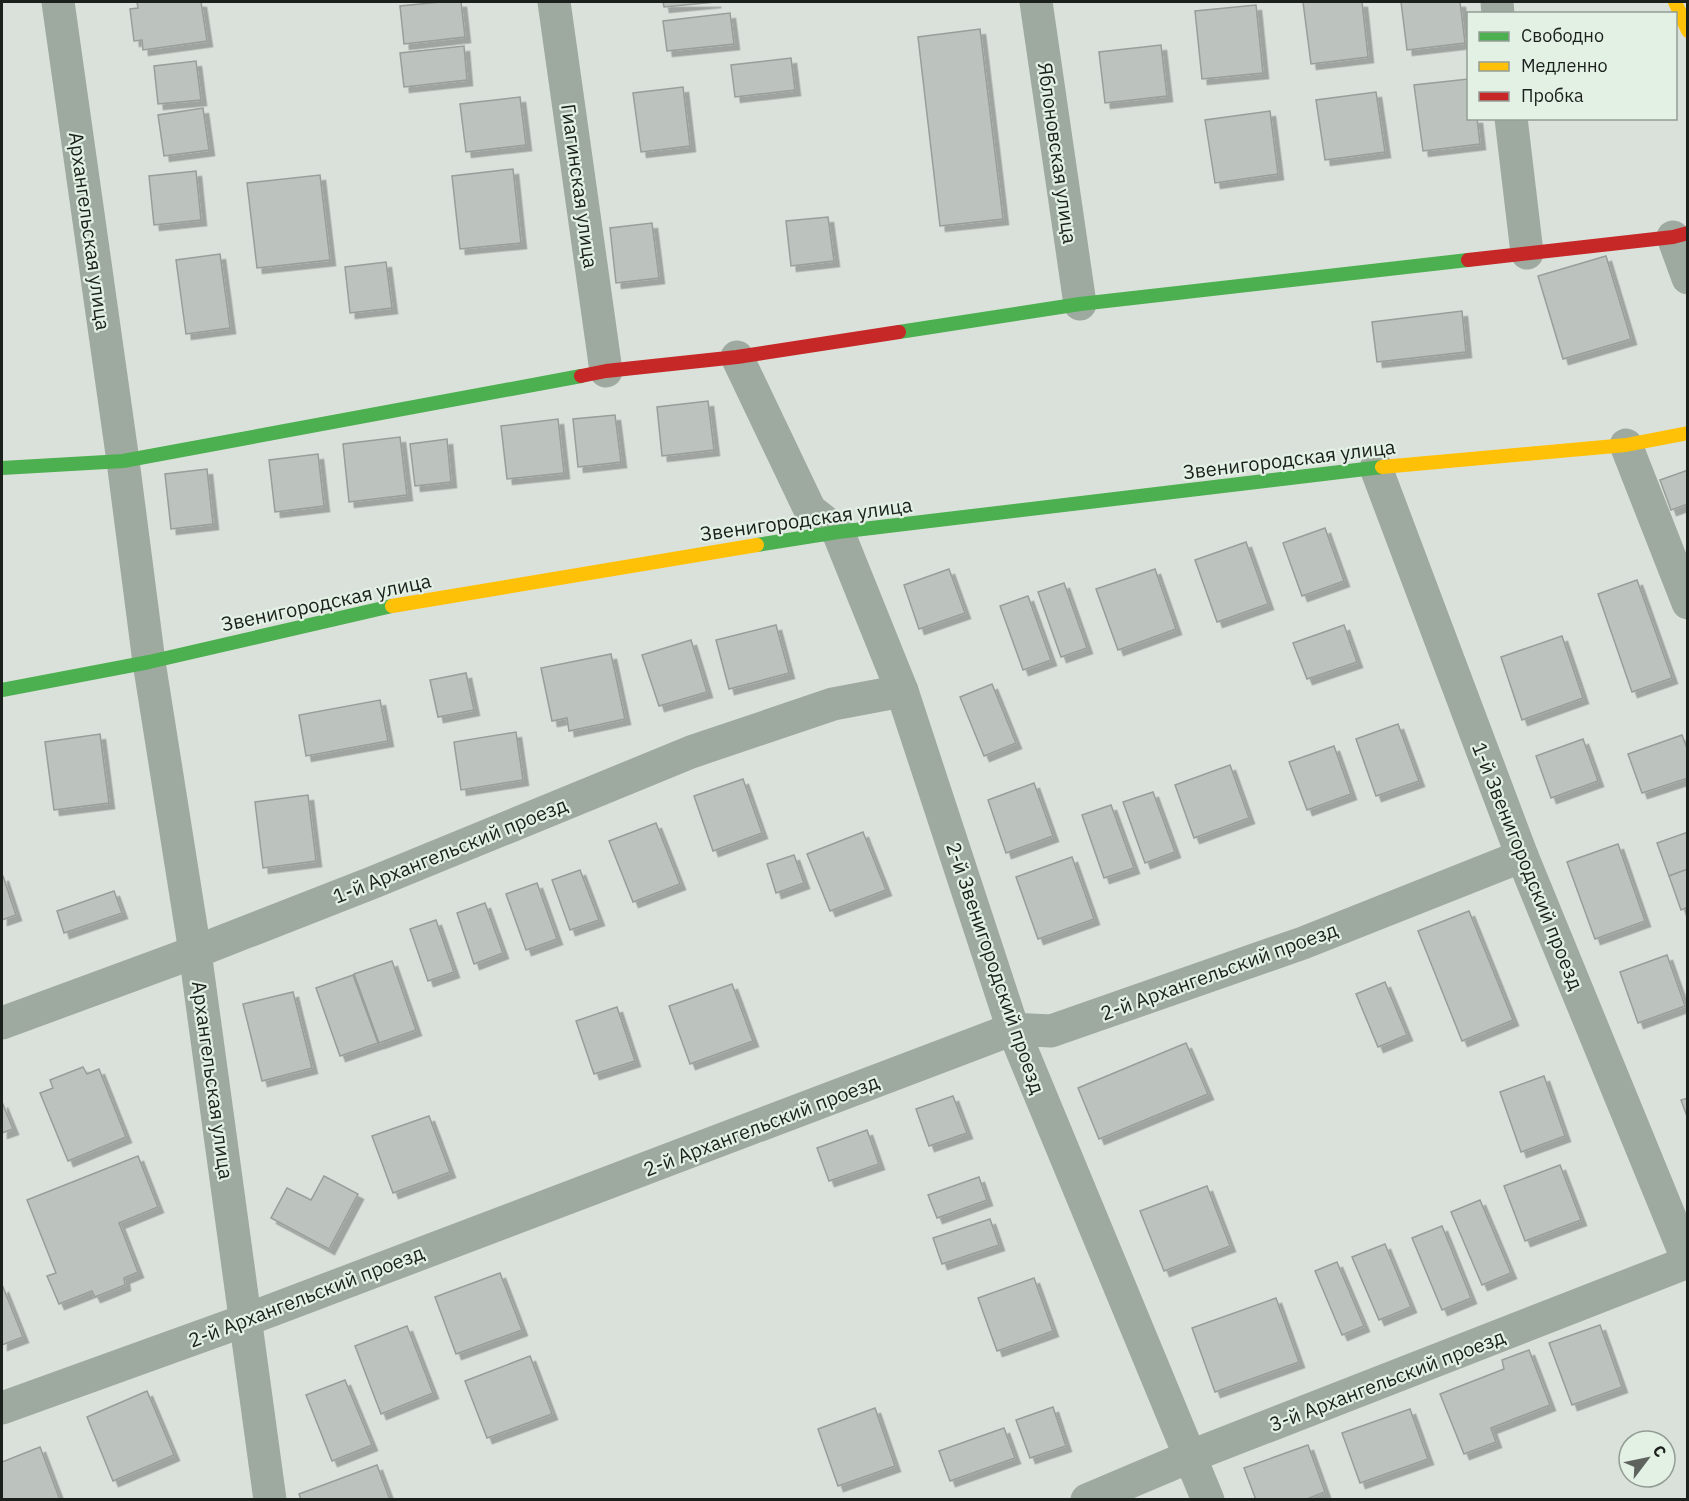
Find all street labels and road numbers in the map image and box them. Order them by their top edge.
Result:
street label: Яблоновская улица [1032,61,1084,246]
street label: Гиагинская улица [555,102,605,270]
street label: Архангельская улица [63,130,117,332]
street label: Звенигородская улица [1181,433,1397,485]
street label: Звенигородская улица [698,491,914,547]
street label: Звенигородская улица [218,566,434,637]
street label: 1-й Звенигородский проезд [1466,738,1590,994]
street label: 1-й Архангельский проезд [329,791,571,909]
street label: 2-й Звенигородский проезд [940,838,1052,1098]
street label: 2-й Архангельский проезд [1097,915,1341,1027]
street label: Архангельская улица [186,979,240,1181]
street label: 2-й Архангельский проезд [639,1067,883,1183]
street label: 2-й Архангельский проезд [184,1238,428,1354]
street label: 3-й Архангельский проезд [1265,1322,1509,1438]

